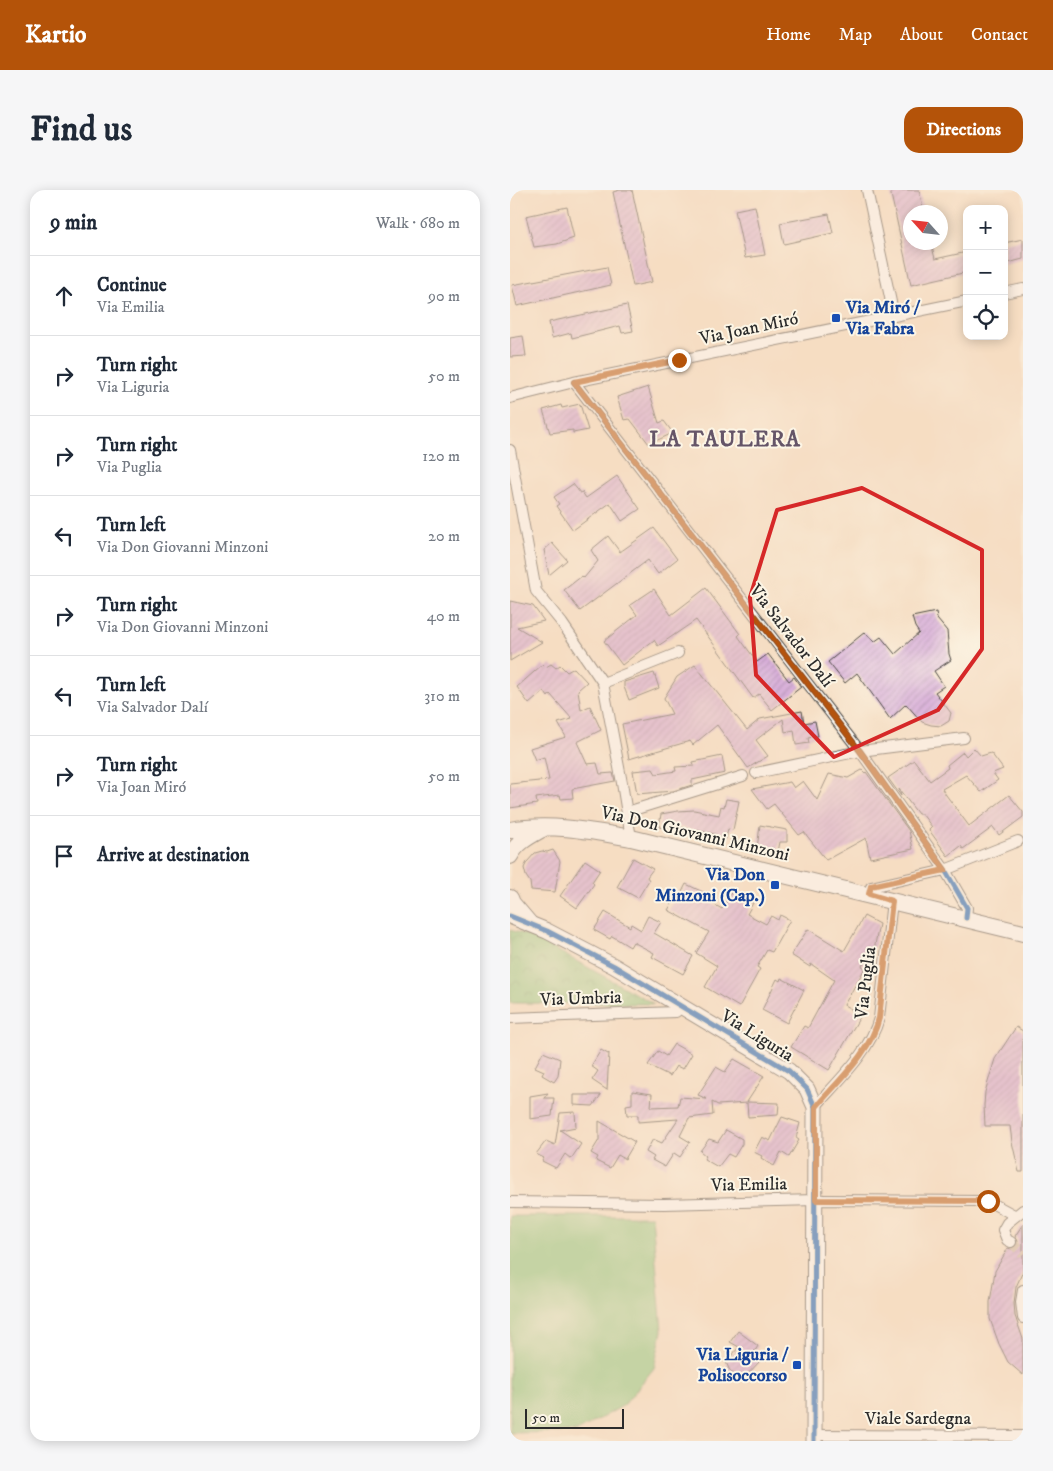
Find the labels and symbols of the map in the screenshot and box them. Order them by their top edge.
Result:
north arrow [903,205,948,250]
place label: Via Miró / Via Fabra [845,297,921,340]
street label: Via Joan Miró [697,308,801,350]
marker: Via Miró / Via Fabra [830,312,842,324]
route end [668,349,691,372]
district label: LA TAULERA [649,426,801,453]
street label: Via Salvador Dalí [743,579,839,693]
street label: Via Don Giovanni Minzoni [598,801,791,866]
place label: Via Don Minzoni (Cap.) [655,864,766,907]
marker: Via Don Minzoni (Cap.) [769,879,781,891]
street label: Via Puglia [851,945,881,1022]
street label: Via Umbria [539,987,623,1011]
street label: Via Liguria [716,1005,798,1067]
street label: Via Emilia [710,1173,788,1197]
route start [977,1190,1000,1213]
place label: Via Liguria / Polisoccorso [696,1344,789,1387]
marker: Via Liguria / Polisoccorso [791,1359,803,1371]
scale bar [525,1406,624,1429]
street label: Viale Sardegna [864,1408,971,1430]

